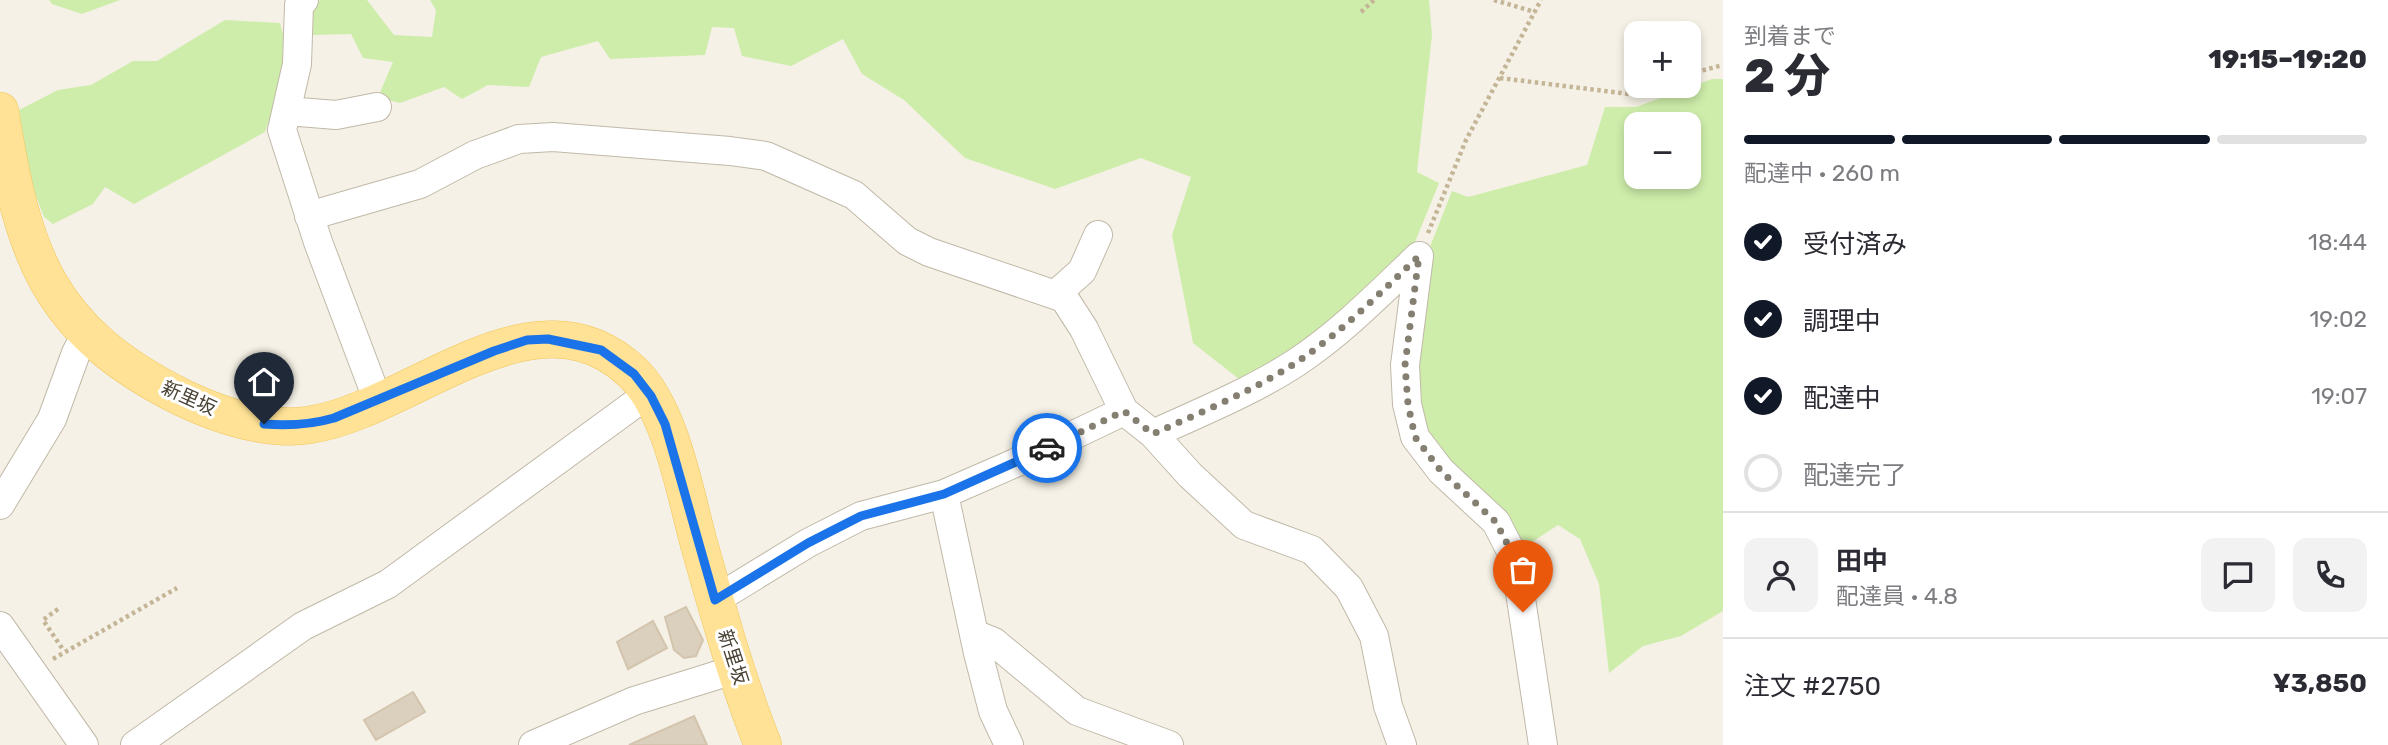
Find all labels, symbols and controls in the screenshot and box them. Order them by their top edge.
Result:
map controls [1624,21,1701,189]
button: + [1624,21,1701,98]
text: 到着まで [1744,22,1836,50]
text: 19:15–19:20 [2208,44,2367,75]
text: 2 分 [1744,49,1830,104]
button: − [1624,112,1701,189]
text: 配達中 · 260 m [1744,159,1900,187]
icon: check [1744,223,1782,261]
text: 18:44 [2308,228,2367,256]
text: 受付済み [1803,229,1907,260]
icon: check [1744,300,1782,338]
text: 19:02 [2310,305,2367,333]
text: 調理中 [1803,306,1881,337]
pin [234,352,294,424]
icon: home [245,363,283,401]
street label: 新里坂 [158,376,220,420]
icon: check [1744,377,1782,415]
text: 19:07 [2311,382,2367,410]
text: 配達中 [1803,383,1881,414]
courier [1012,413,1082,483]
icon: car [1028,429,1066,467]
text: 配達完了 [1803,460,1907,491]
button: person [1744,538,1818,612]
button: chat [2201,538,2275,612]
button: phone [2293,538,2367,612]
pin [1493,540,1553,612]
text: 田中 [1836,546,1888,577]
icon: bag [1504,551,1542,589]
text: 配達員 · 4.8 [1836,582,1958,610]
street label: 新里坂 [713,626,753,688]
text: ¥3,850 [2273,668,2367,699]
text: 注文 #2750 [1744,671,1881,702]

